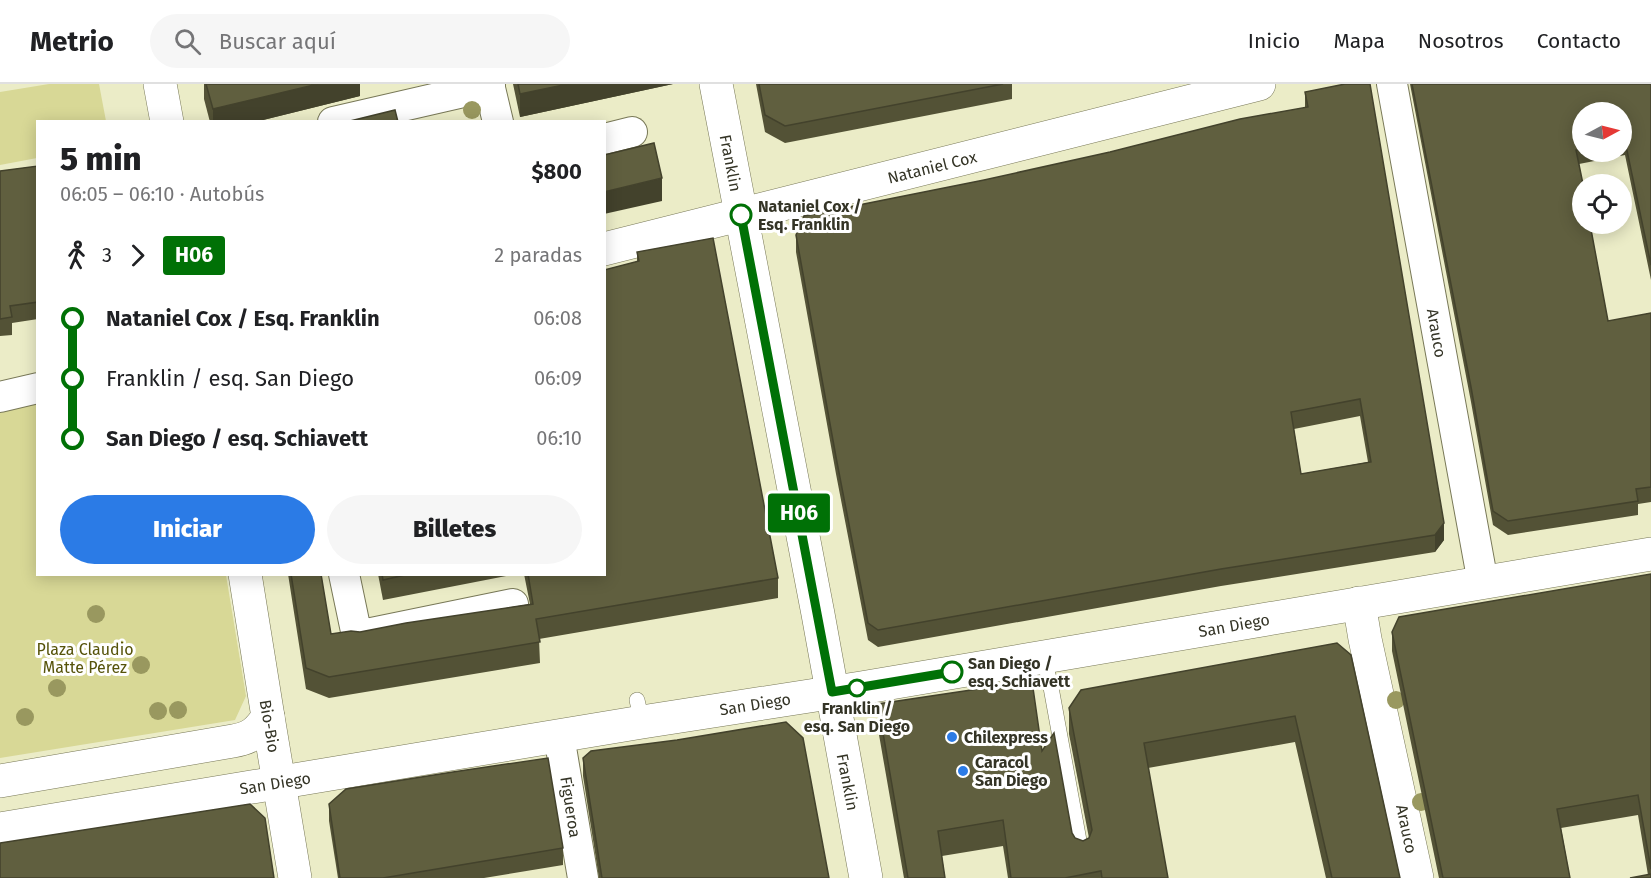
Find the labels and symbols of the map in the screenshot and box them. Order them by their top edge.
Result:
north arrow [1572,102,1632,162]
street label: Franklin [716,133,745,193]
street label: Nataniel Cox [886,147,979,188]
place label: Nataniel Cox / Esq. Franklin [758,197,862,234]
marker: Nataniel Cox / Esq. Franklin [730,204,752,226]
street label: Arauco [1423,307,1450,359]
line badge: H06 [764,494,834,532]
street label: San Diego [1197,610,1271,641]
park label: Plaza Claudio Matte Pérez [37,640,134,677]
place label: San Diego / esq. Schiavett [968,654,1071,691]
marker: San Diego / esq. Schiavett [941,661,963,683]
marker: Franklin / esq. San Diego [848,679,866,697]
street label: San Diego [718,689,792,720]
street label: Bio-Bio [255,698,284,754]
place label: Franklin / esq. San Diego [804,699,910,736]
place label: Chilexpress [964,728,1048,747]
marker: Chilexpress [945,730,959,744]
street label: Franklin [833,752,862,812]
place label: Caracol San Diego [975,753,1048,790]
marker: Caracol San Diego [956,764,970,778]
street label: San Diego [238,768,312,799]
street label: Figueroa [556,775,585,839]
street label: Arauco [1392,803,1421,855]

